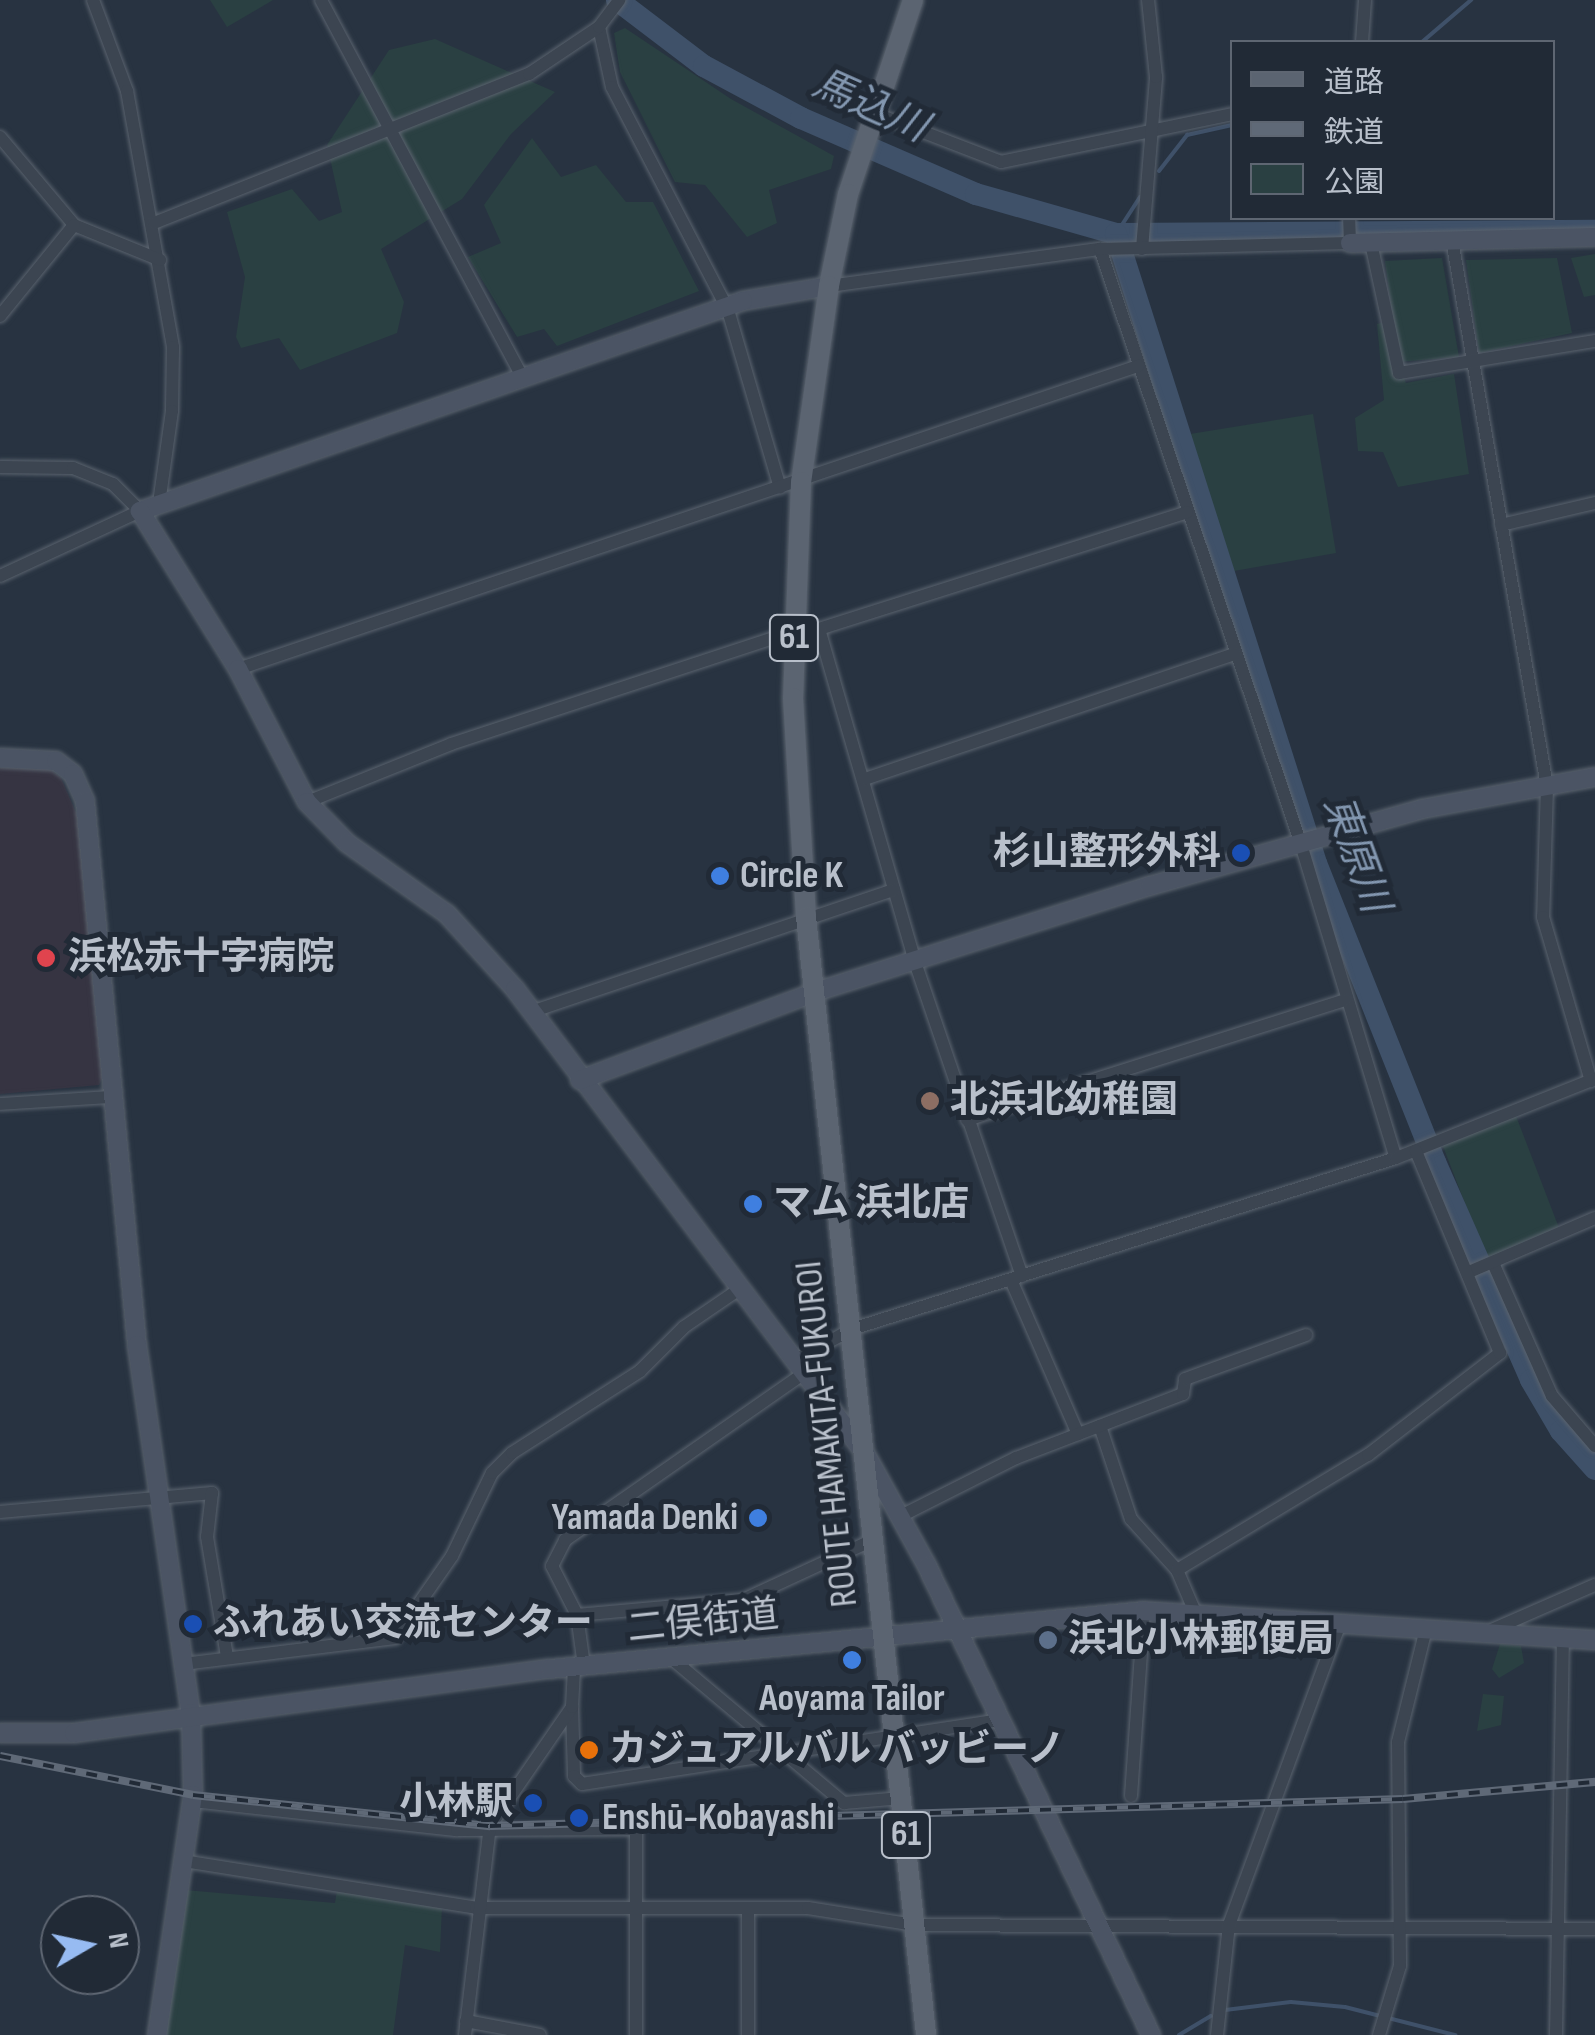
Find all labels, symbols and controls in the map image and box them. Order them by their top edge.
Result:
legend [1230,40,1555,220]
water label: 馬込川 [805,60,935,152]
text: 道路 [1324,65,1384,101]
text: 鉄道 [1324,115,1384,151]
text: 公園 [1324,165,1384,201]
road number: 61 [766,608,822,668]
water label: 東原川 [1313,789,1399,919]
place label: 杉山整形外科 [993,830,1221,876]
marker: 杉山整形外科 [1230,842,1252,864]
place label: Circle K [740,853,843,899]
marker: Circle K [709,865,731,887]
place label: 浜松赤十字病院 [68,935,334,981]
marker: 浜松赤十字病院 [33,945,59,971]
place label: 北浜北幼稚園 [950,1078,1178,1124]
marker: 北浜北幼稚園 [919,1090,941,1112]
place label: マム 浜北店 [773,1181,969,1227]
marker: マム 浜北店 [742,1193,764,1215]
street label: ROUTE HAMAKITA-FUKUROI [786,1259,868,1609]
place label: Yamada Denki [551,1495,738,1541]
marker: Yamada Denki [747,1507,769,1529]
street label: 二俣街道 [625,1591,781,1653]
place label: ふれあい交流センター [213,1601,593,1647]
marker: ふれあい交流センター [182,1613,204,1635]
place label: 浜北小林郵便局 [1068,1617,1334,1663]
marker: 浜北小林郵便局 [1037,1629,1059,1651]
marker: Aoyama Tailor [841,1649,863,1671]
place label: Aoyama Tailor [759,1676,945,1722]
place label: カジュアルバル バッビーノ [609,1727,1071,1773]
marker: カジュアルバル バッビーノ [578,1739,600,1761]
place label: 小林駅 [399,1780,513,1826]
marker: 小林駅 [522,1792,544,1814]
place label: Enshū-Kobayashi [602,1795,834,1841]
marker: Enshū-Kobayashi [566,1805,592,1831]
road number: 61 [878,1805,934,1865]
north arrow [40,1895,140,1995]
text: N [101,1931,136,1950]

